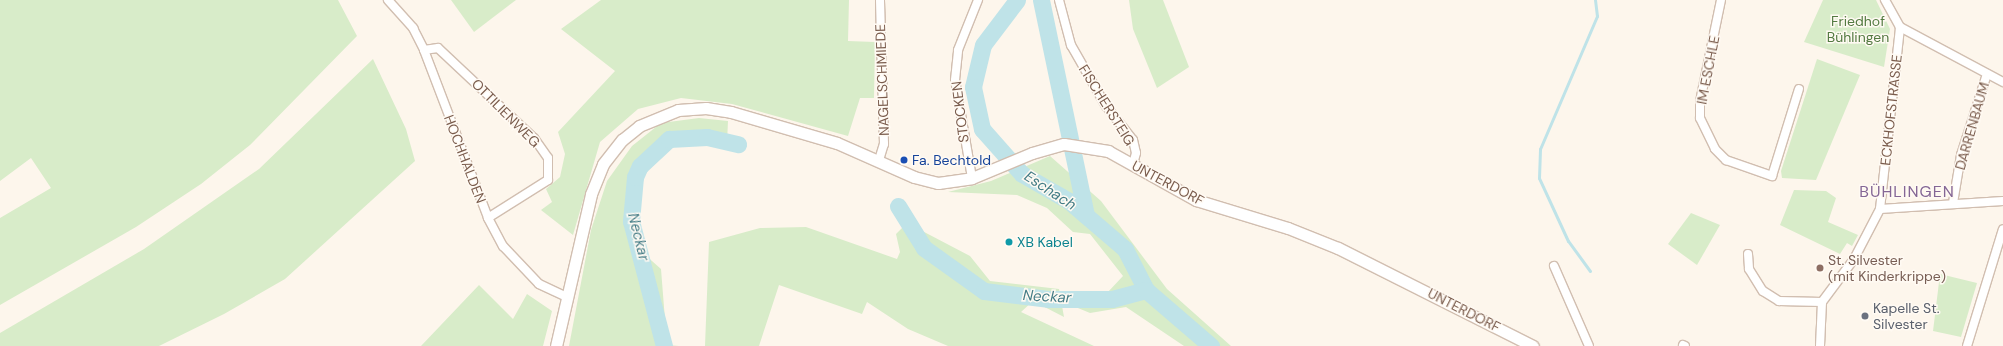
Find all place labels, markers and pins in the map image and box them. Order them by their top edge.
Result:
place label: Fa. Bechtold [912,152,991,168]
marker: Fa. Bechtold [899,155,909,165]
place label: XB Kabel [1017,234,1073,250]
marker: XB Kabel [1004,237,1014,247]
place label: St. Silvester (mit Kinderkrippe) [1828,252,1946,284]
marker: St. Silvester (mit Kinderkrippe) [1815,263,1825,273]
place label: Kapelle St. Silvester [1873,300,1939,332]
marker: Kapelle St. Silvester [1860,311,1870,321]

